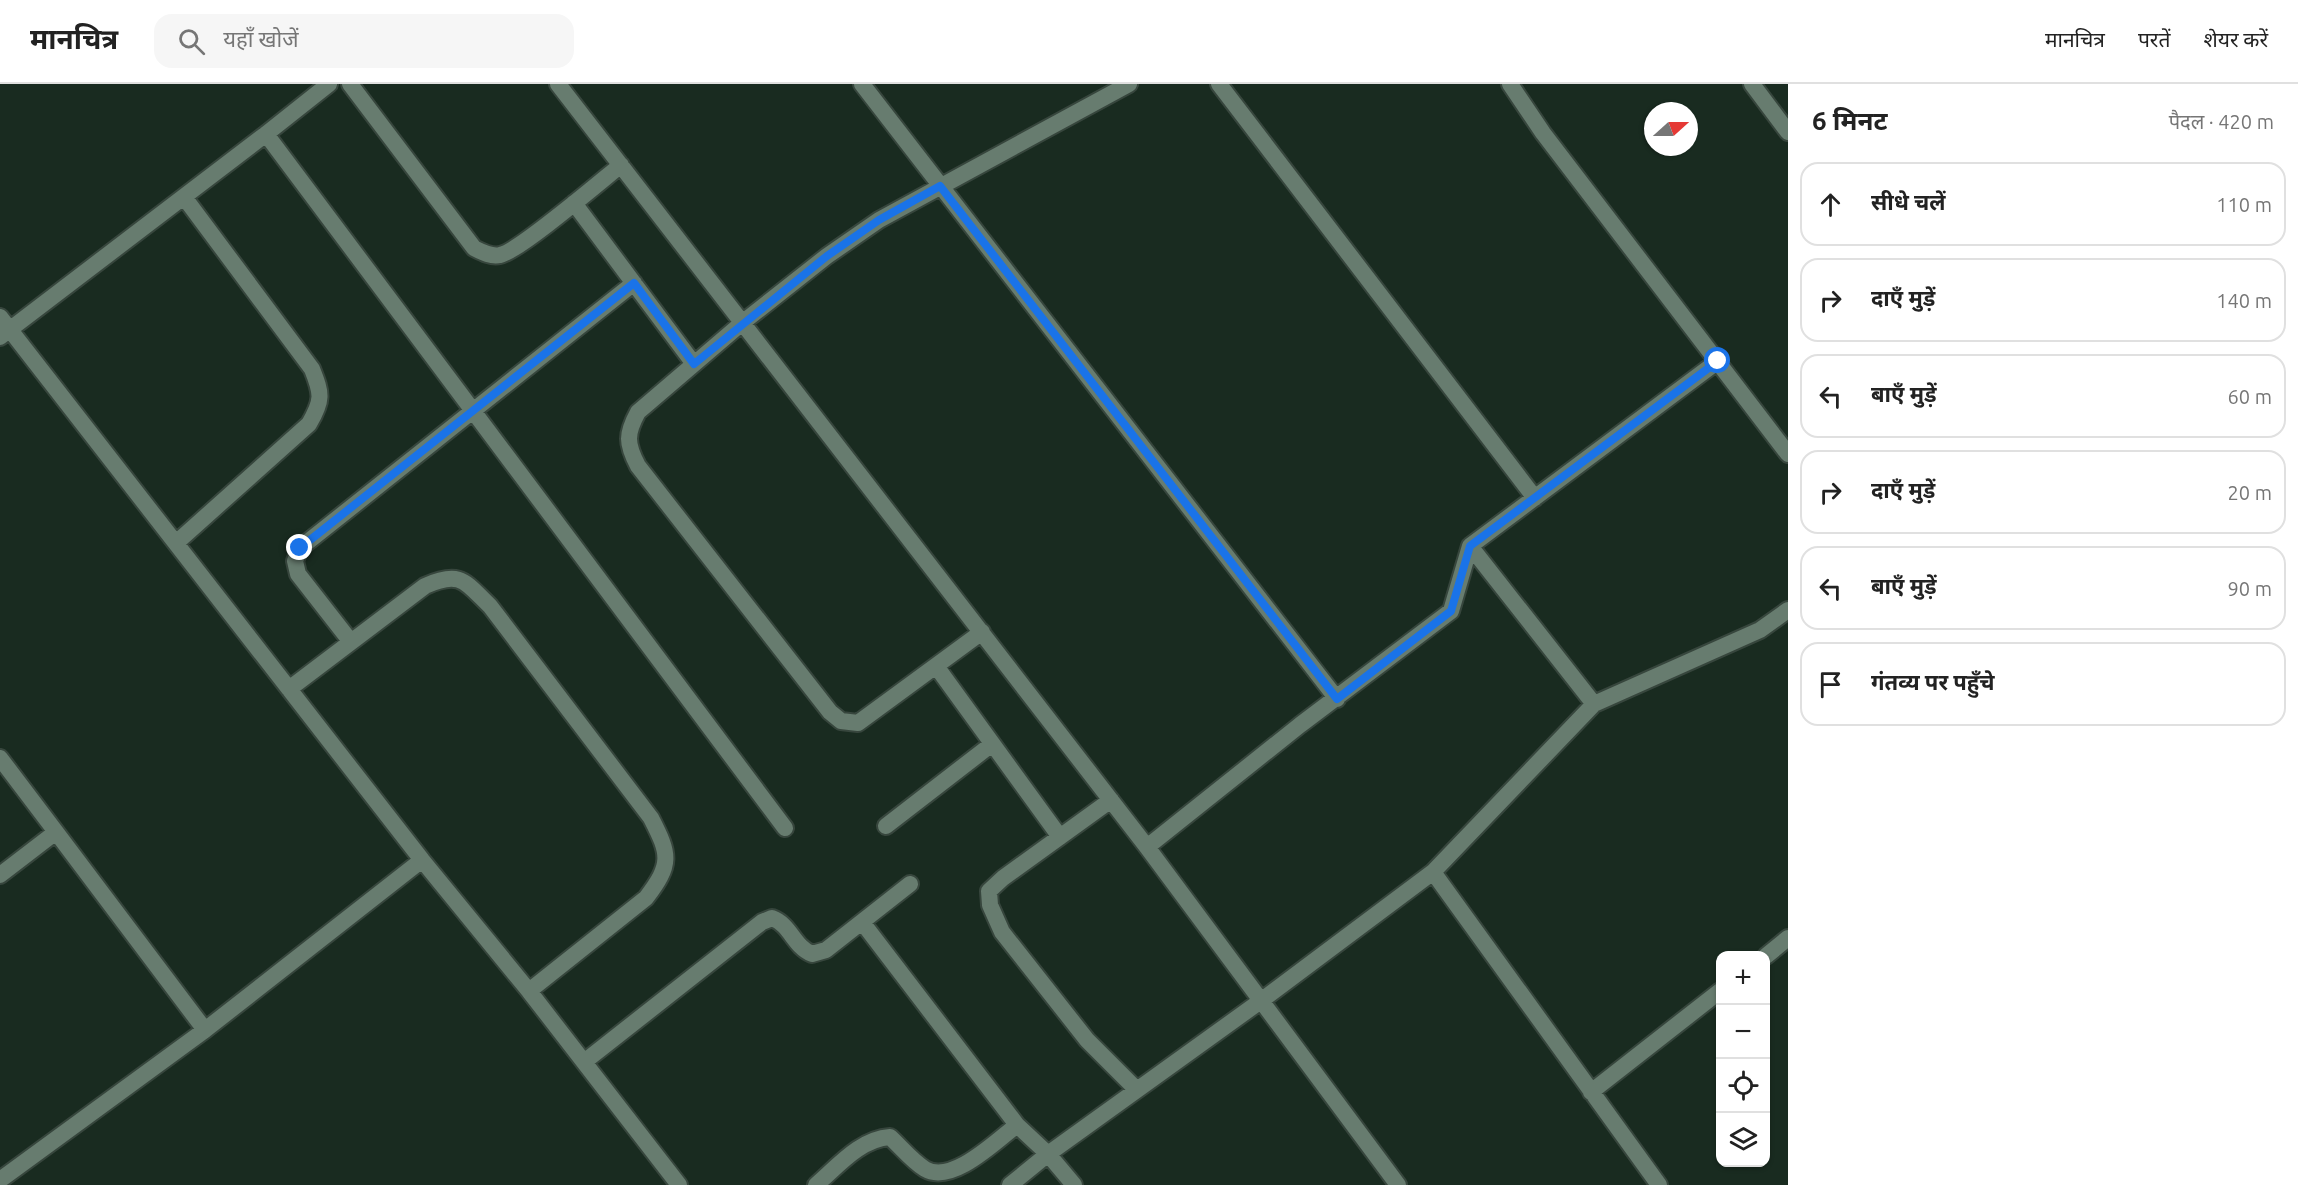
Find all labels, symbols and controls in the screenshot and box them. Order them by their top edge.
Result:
search box [154,14,574,68]
text: मानचित्र [30,23,118,54]
icon: search [175,25,208,58]
text: यहाँ खोजें [223,26,298,51]
text: मानचित्र [2045,27,2105,51]
text: परतें [2138,27,2170,51]
text: शेयर करें [2203,27,2268,51]
north arrow [1644,102,1698,156]
text: 6 मिनट [1812,106,1887,135]
text: पैदल · 420 m [2169,110,2274,133]
icon: ahead [1814,188,1847,221]
text: सीधे चलें [1871,189,1946,214]
text: 110 m [2216,193,2272,216]
icon: right [1814,284,1847,317]
text: दाएँ मुड़ें [1871,285,1935,310]
text: 140 m [2216,289,2272,312]
route start [1704,347,1730,373]
icon: left [1814,380,1847,413]
text: बाएँ मुड़ें [1871,381,1937,406]
text: 60 m [2228,385,2272,408]
icon: right [1814,476,1847,509]
text: दाएँ मुड़ें [1871,477,1935,502]
text: 20 m [2228,481,2272,504]
route end [286,534,312,560]
icon: left [1814,572,1847,605]
text: बाएँ मुड़ें [1871,573,1937,598]
text: 90 m [2228,577,2272,600]
icon: arrive [1814,668,1847,701]
text: गंतव्य पर पहुँचे [1871,669,1995,694]
map controls [1716,951,1770,1167]
button: + [1716,951,1770,1005]
button: − [1716,1005,1770,1059]
button: locate [1716,1059,1770,1113]
button: layers [1716,1113,1770,1167]

